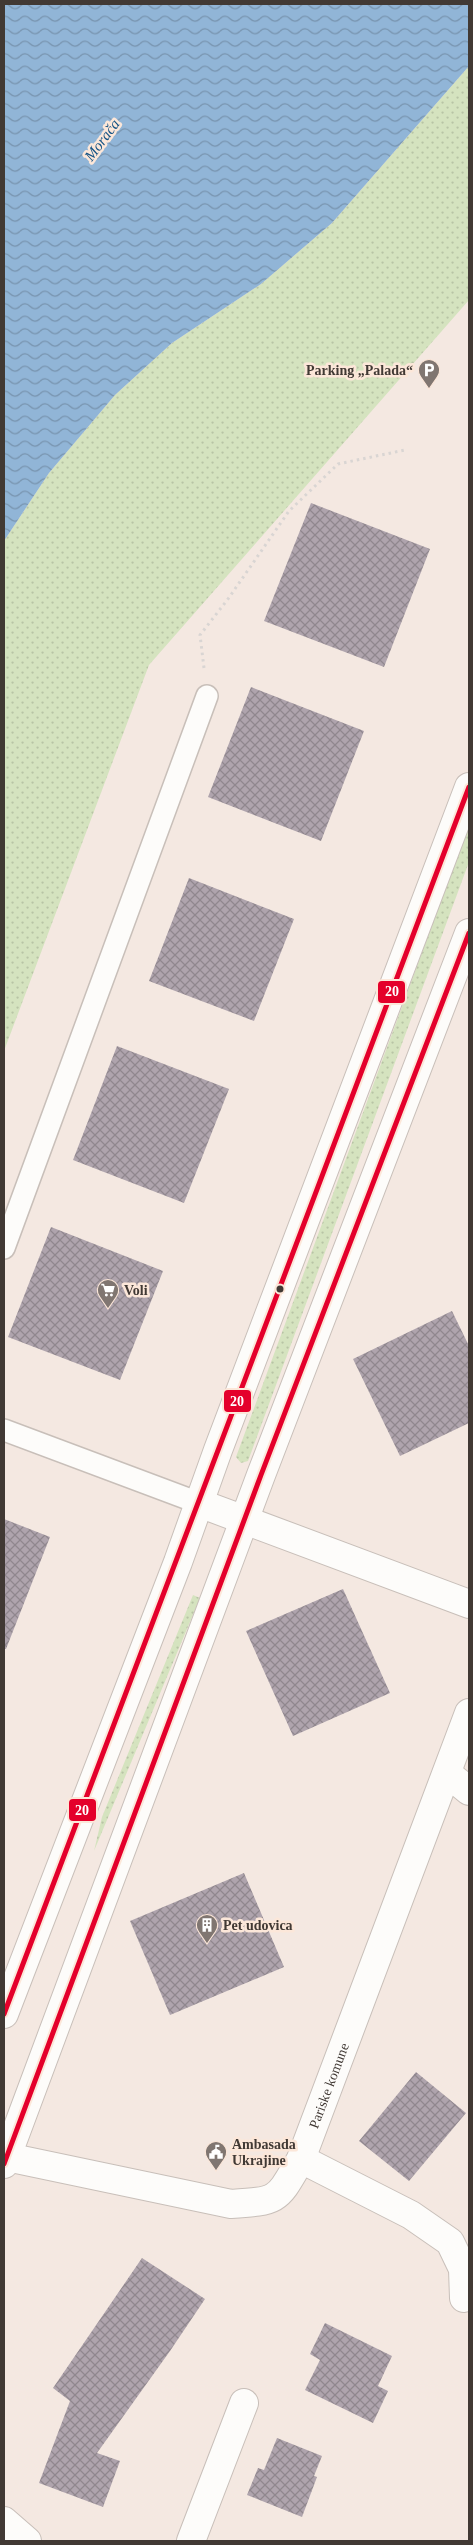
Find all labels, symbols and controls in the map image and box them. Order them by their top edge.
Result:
water label: Morača [81,116,123,165]
parking icon: Parking „Palada“ [417,358,441,389]
place label: Parking „Palada“ [306,363,413,378]
line badge: 20 [377,980,406,1004]
text: 20 [385,984,399,999]
supermarket icon: Voli [96,1278,120,1309]
place label: Voli [124,1283,148,1298]
unlabelled marker [275,1284,285,1294]
line badge: 20 [223,1389,252,1413]
text: 20 [230,1394,244,1409]
line badge: 20 [68,1798,97,1822]
text: 20 [75,1803,89,1818]
building icon: Pet udovica [195,1913,219,1944]
place label: Pet udovica [223,1918,293,1933]
street label: Pariske komune [306,2041,352,2130]
place label: Ambasada Ukrajine [232,2137,296,2168]
public building icon: Ambasada Ukrajine [204,2140,228,2171]

